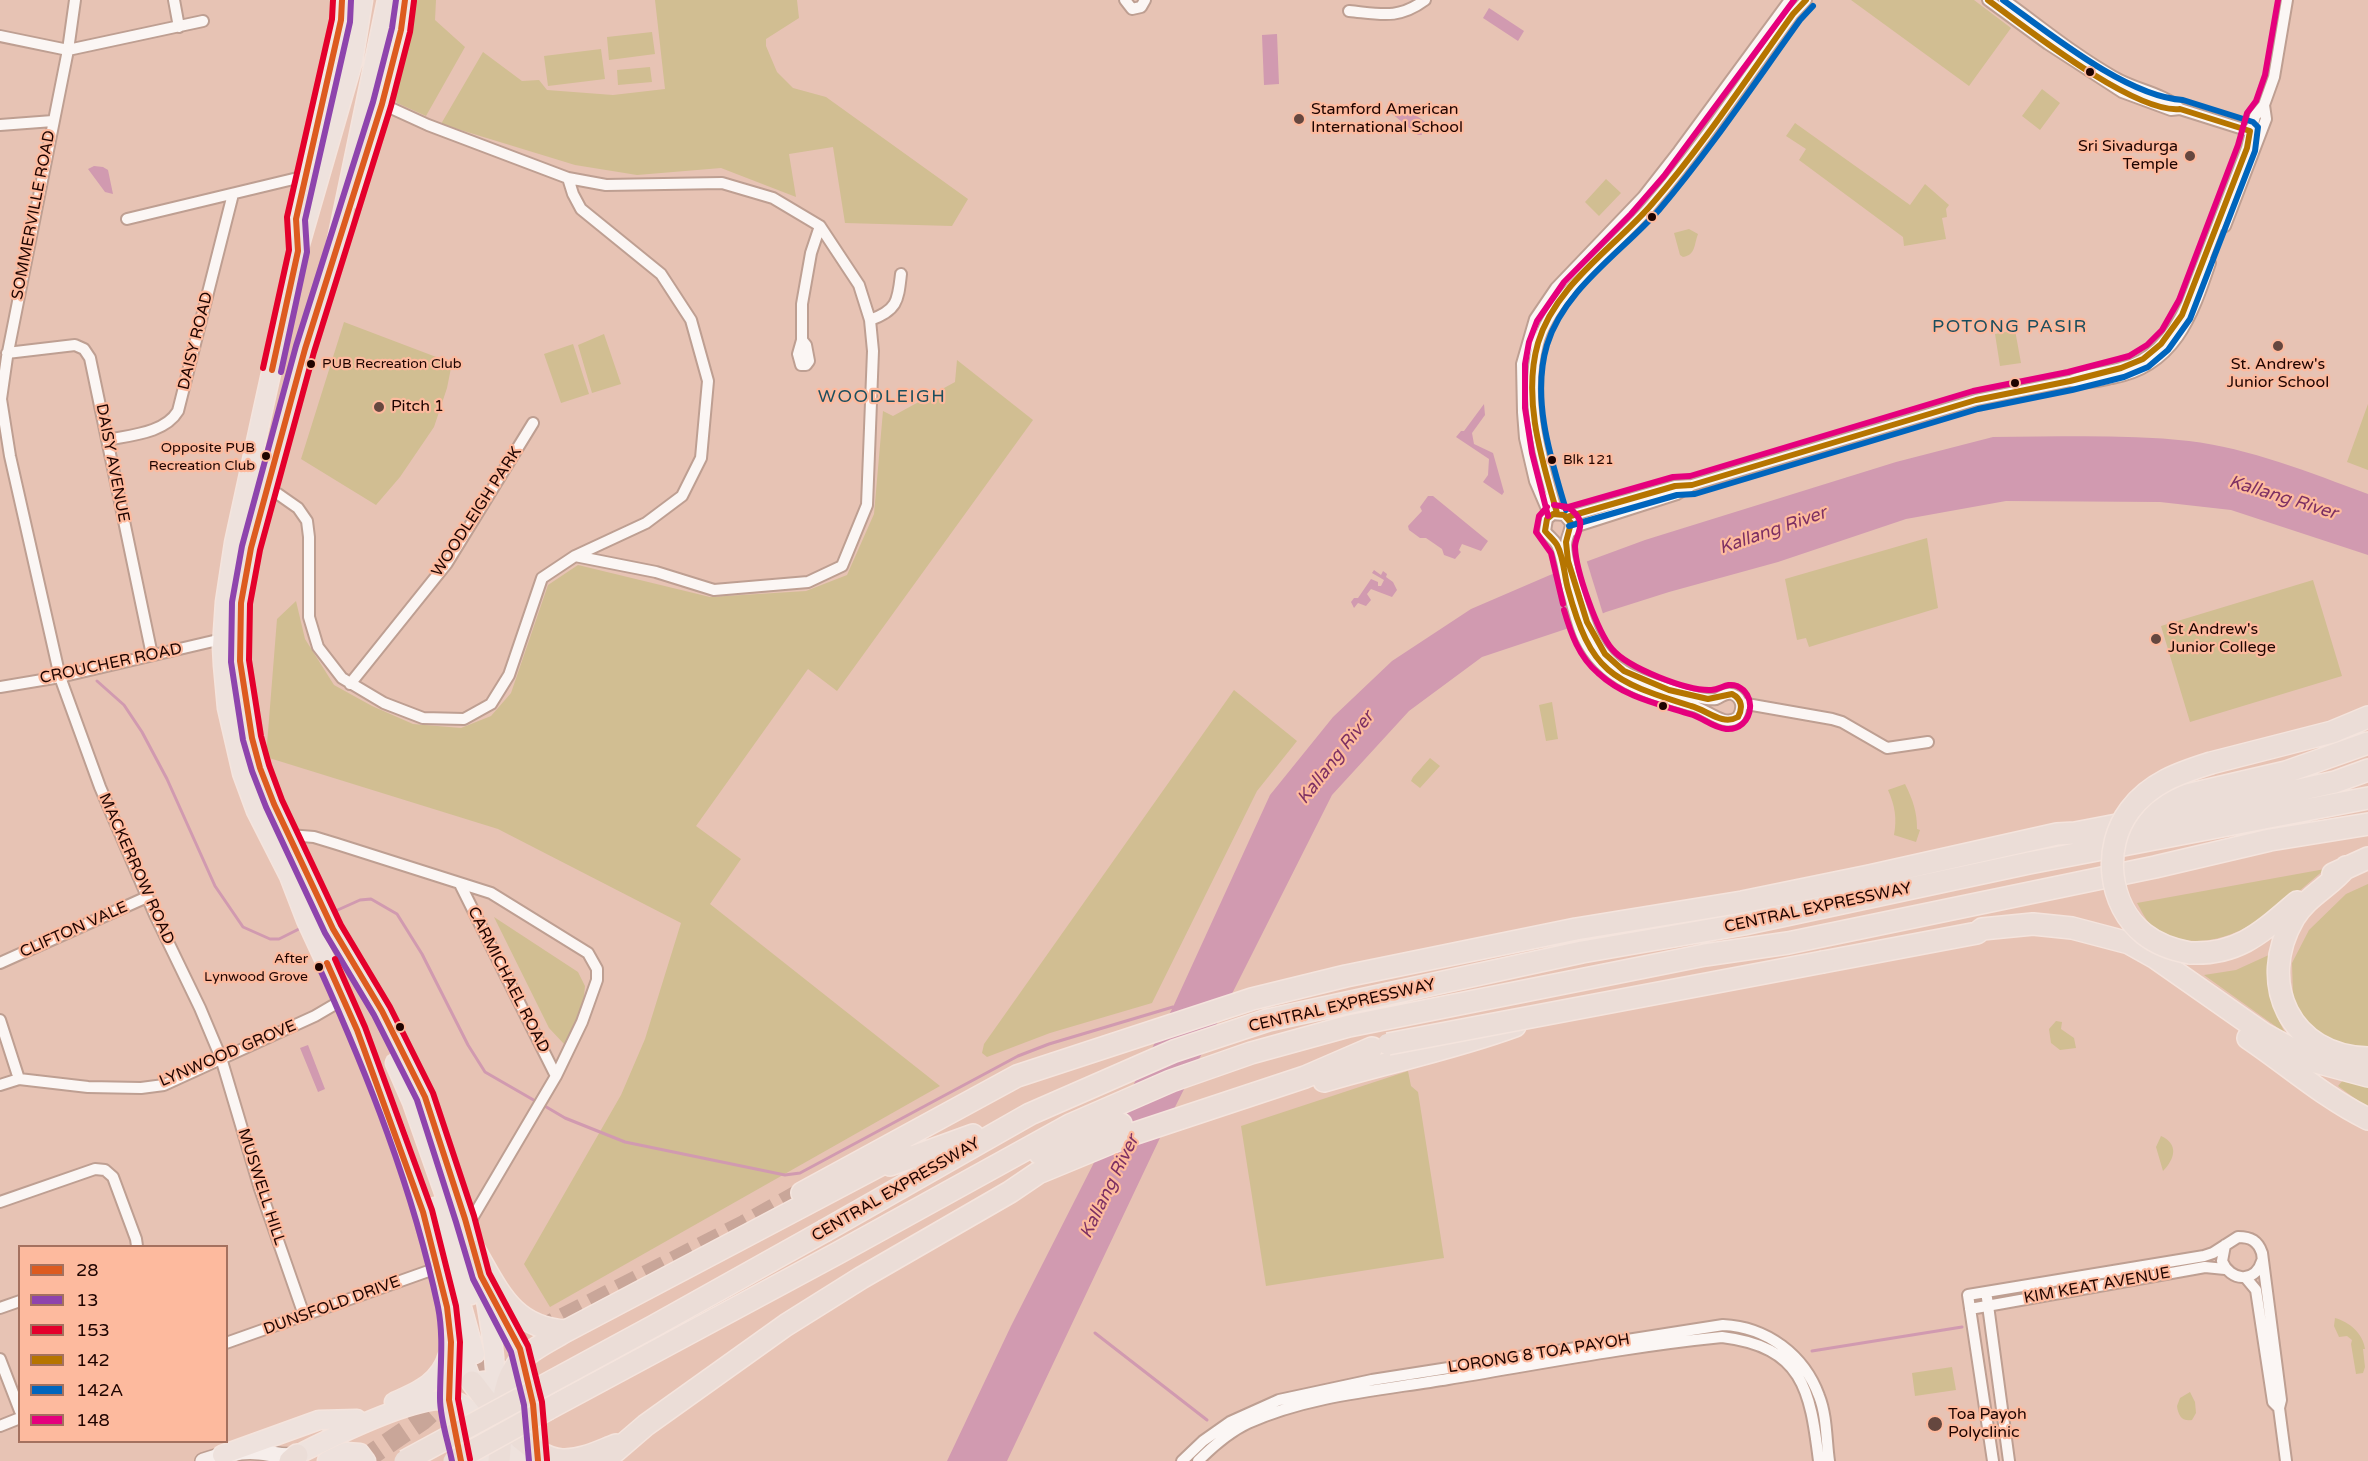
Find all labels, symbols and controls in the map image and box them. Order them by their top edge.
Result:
unlabelled marker [2084,66,2096,78]
place label: Stamford American International School [1311,100,1463,138]
marker: Stamford American International School [1292,112,1306,126]
street label: SOMMERVILLE ROAD [8,129,60,301]
place label: Sri Sivadurga Temple [2078,137,2178,175]
marker: Sri Sivadurga Temple [2183,149,2197,163]
unlabelled marker [1646,211,1658,223]
street label: DAISY ROAD [175,290,217,392]
district label: POTONG PASIR [1932,316,2088,338]
marker: St. Andrew's Junior School [2271,339,2285,353]
place label: St. Andrew's Junior School [2227,355,2329,393]
place label: PUB Recreation Club [322,356,462,372]
marker: PUB Recreation Club [305,358,317,370]
unlabelled marker [2009,377,2021,389]
district label: WOODLEIGH [818,386,946,408]
place label: Pitch 1 [391,397,444,417]
marker: Pitch 1 [372,400,386,414]
street label: DAISY AVENUE [91,402,133,524]
place label: Opposite PUB Recreation Club [149,440,255,472]
street label: WOODLEIGH PARK [428,444,526,580]
marker: Opposite PUB Recreation Club [260,450,272,462]
place label: Blk 121 [1563,452,1614,468]
marker: Blk 121 [1546,454,1558,466]
water label: Kallang River [2226,471,2340,525]
water label: Kallang River [1717,503,1829,559]
place label: St Andrew's Junior College [2168,620,2276,658]
marker: St Andrew's Junior College [2149,632,2163,646]
street label: CROUCHER ROAD [38,640,184,688]
unlabelled marker [1657,700,1669,712]
water label: Kallang River [1293,707,1379,809]
street label: MACKERROW ROAD [94,790,178,948]
street label: CENTRAL EXPRESSWAY [1723,879,1913,937]
street label: CLIFTON VALE [17,898,131,962]
street label: CARMICHAEL ROAD [463,904,553,1056]
place label: After Lynwood Grove [204,951,308,984]
marker: After Lynwood Grove [313,961,325,973]
street label: CENTRAL EXPRESSWAY [1247,975,1437,1037]
street label: LYNWOOD GROVE [157,1016,299,1092]
unlabelled marker [394,1021,406,1033]
street label: MUSWELL HILL [233,1126,289,1248]
water label: Kallang River [1076,1132,1144,1242]
street label: CENTRAL EXPRESSWAY [808,1134,984,1246]
legend [18,1245,228,1443]
text: 28 [76,1259,99,1281]
street label: KIM KEAT AVENUE [2022,1264,2172,1308]
street label: DUNSFOLD DRIVE [261,1272,403,1340]
text: 13 [76,1289,99,1311]
text: 153 [76,1319,110,1341]
street label: LORONG 8 TOA PAYOH [1447,1330,1631,1378]
text: 142 [76,1349,110,1371]
text: 142A [76,1379,123,1401]
place label: Toa Payoh Polyclinic [1948,1405,2027,1443]
text: 148 [76,1409,110,1431]
marker: Toa Payoh Polyclinic [1926,1415,1944,1433]

